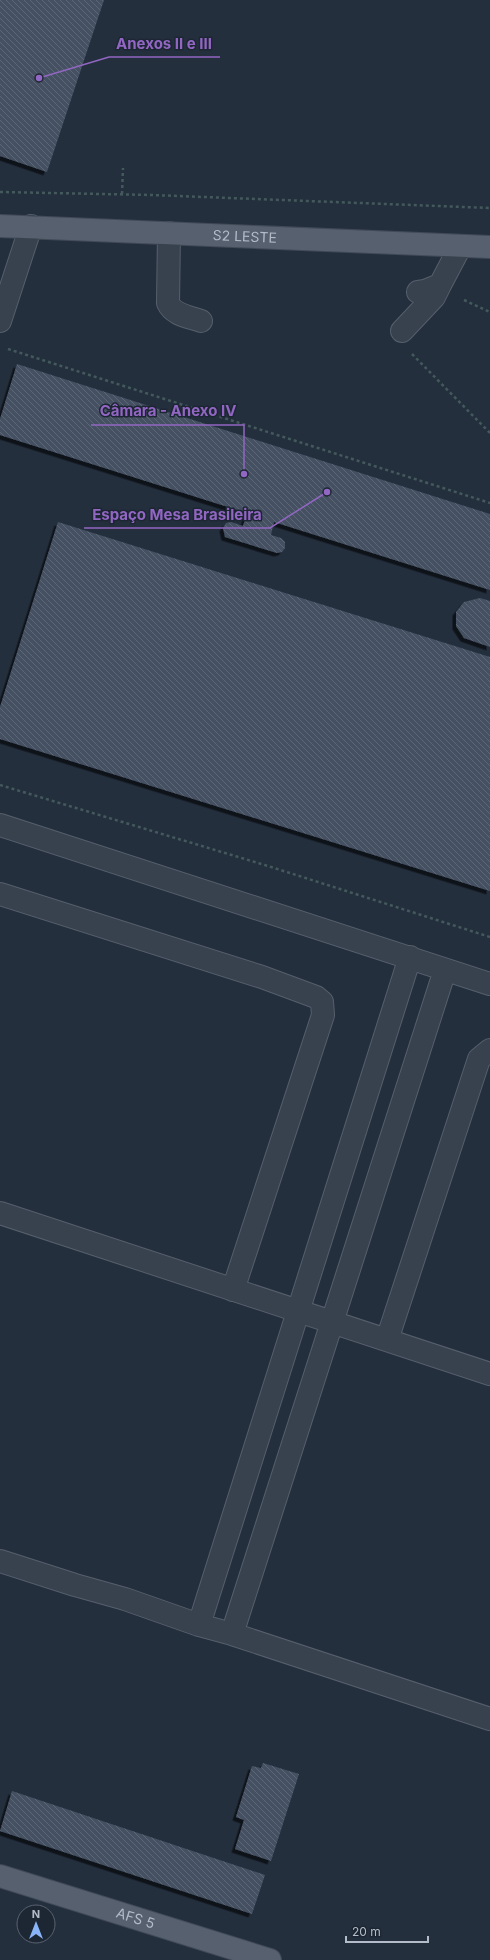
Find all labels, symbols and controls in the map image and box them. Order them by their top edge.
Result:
callout: Anexos II e III [109,30,220,57]
text: Anexos II e III [116,34,212,53]
street label: S2 LESTE [212,226,277,246]
callout: Câmara - Anexo IV [91,398,244,425]
text: Câmara - Anexo IV [100,401,236,420]
callout: Espaço Mesa Brasileira [84,501,270,528]
text: Espaço Mesa Brasileira [92,505,262,524]
north arrow [16,1904,56,1944]
street label: AFS 5 [114,1904,157,1932]
text: N [32,1907,40,1921]
scale bar [346,1918,428,1944]
text: 20 m [352,1924,381,1939]

